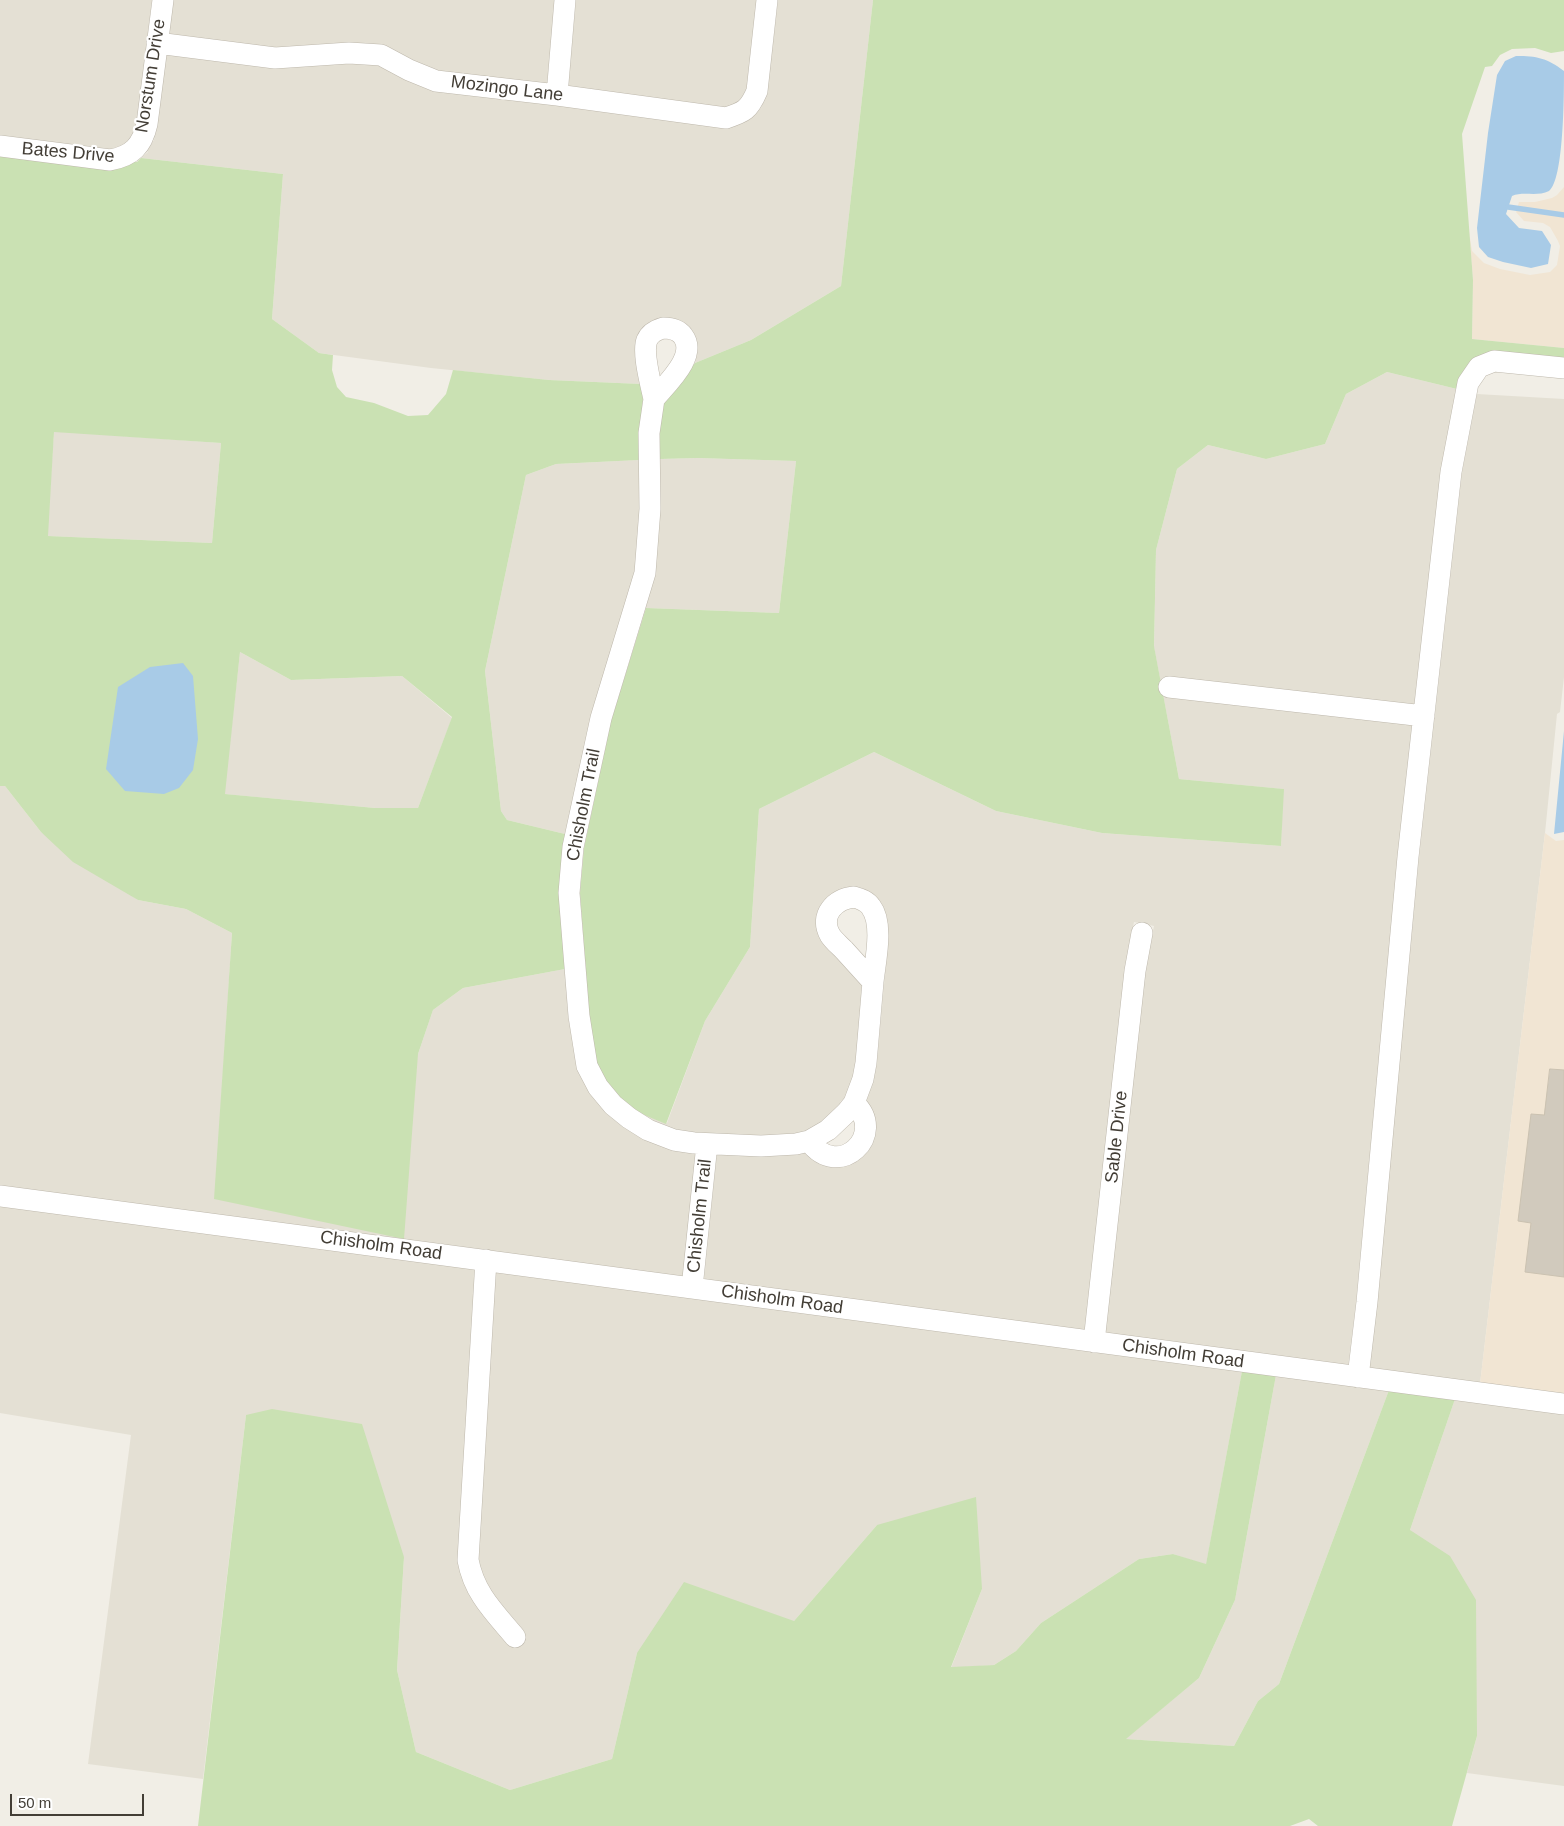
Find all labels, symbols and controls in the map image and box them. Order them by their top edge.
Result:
street label: Norstum Drive [131,18,171,134]
street label: Mozingo Lane [450,71,564,107]
street label: Bates Drive [21,138,115,168]
street label: Chisholm Trail [562,747,606,863]
street label: Sable Drive [1101,1090,1133,1184]
street label: Chisholm Trail [683,1158,717,1274]
street label: Chisholm Road [319,1227,443,1265]
street label: Chisholm Road [720,1281,844,1319]
street label: Chisholm Road [1121,1335,1245,1373]
scale bar [12,1784,146,1816]
text: 50 m [18,1794,51,1811]

